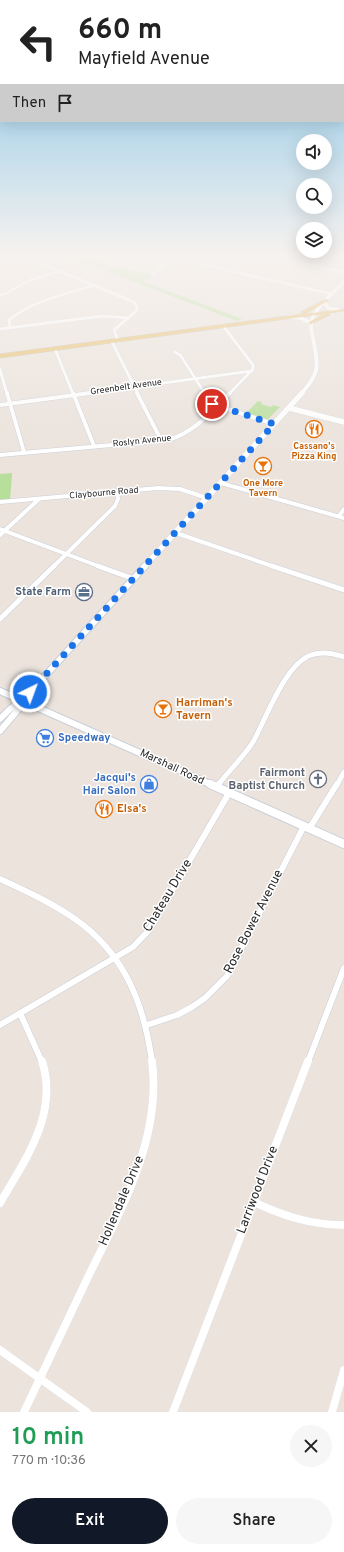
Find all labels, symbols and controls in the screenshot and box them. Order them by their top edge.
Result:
text: 660 m [78,13,162,49]
icon: left [12,16,64,68]
text: Mayfield Avenue [78,48,210,71]
icon: arrive [54,92,76,114]
text: Then [12,94,46,113]
map controls [296,134,332,258]
button: sound [296,134,332,170]
button: search [296,178,332,214]
button: layers [296,222,332,258]
street label: Greenbelt Avenue [90,377,163,397]
pin [195,387,229,421]
icon: arrive [201,393,223,415]
restaurant icon: Cassano's Pizza King [304,419,324,439]
street label: Roslyn Avenue [112,432,172,450]
place label: Cassano's Pizza King [292,441,336,462]
bar icon: One More Tavern [253,456,273,476]
place label: One More Tavern [243,478,283,499]
street label: Claybourne Road [69,484,139,502]
office icon: State Farm [74,582,94,602]
place label: State Farm [15,585,71,599]
position arrow [9,671,51,713]
place label: Harriman's Tavern [176,696,233,723]
bar icon: Harriman's Tavern [153,699,173,719]
supermarket icon: Speedway [35,728,55,748]
place label: Speedway [58,731,111,745]
street label: Marshall Road [137,746,207,788]
place label: Fairmont Baptist Church [229,766,305,793]
church icon: Fairmont Baptist Church [308,769,328,789]
place label: Jacqui's Hair Salon [83,771,136,798]
shop icon: Jacqui's Hair Salon [139,774,159,794]
restaurant icon: Elsa's [94,799,114,819]
place label: Elsa's [117,802,147,816]
street label: Chateau Drive [140,857,196,935]
street label: Rose Bower Avenue [221,867,287,977]
street label: Larriwood Drive [234,1144,282,1236]
street label: Hollendale Drive [96,1154,148,1248]
text: 10 min [12,1423,84,1453]
button: close [290,1425,332,1467]
text: 770 m · 10:36 [12,1453,86,1469]
button: Exit [12,1498,168,1544]
button: Share [176,1498,332,1544]

